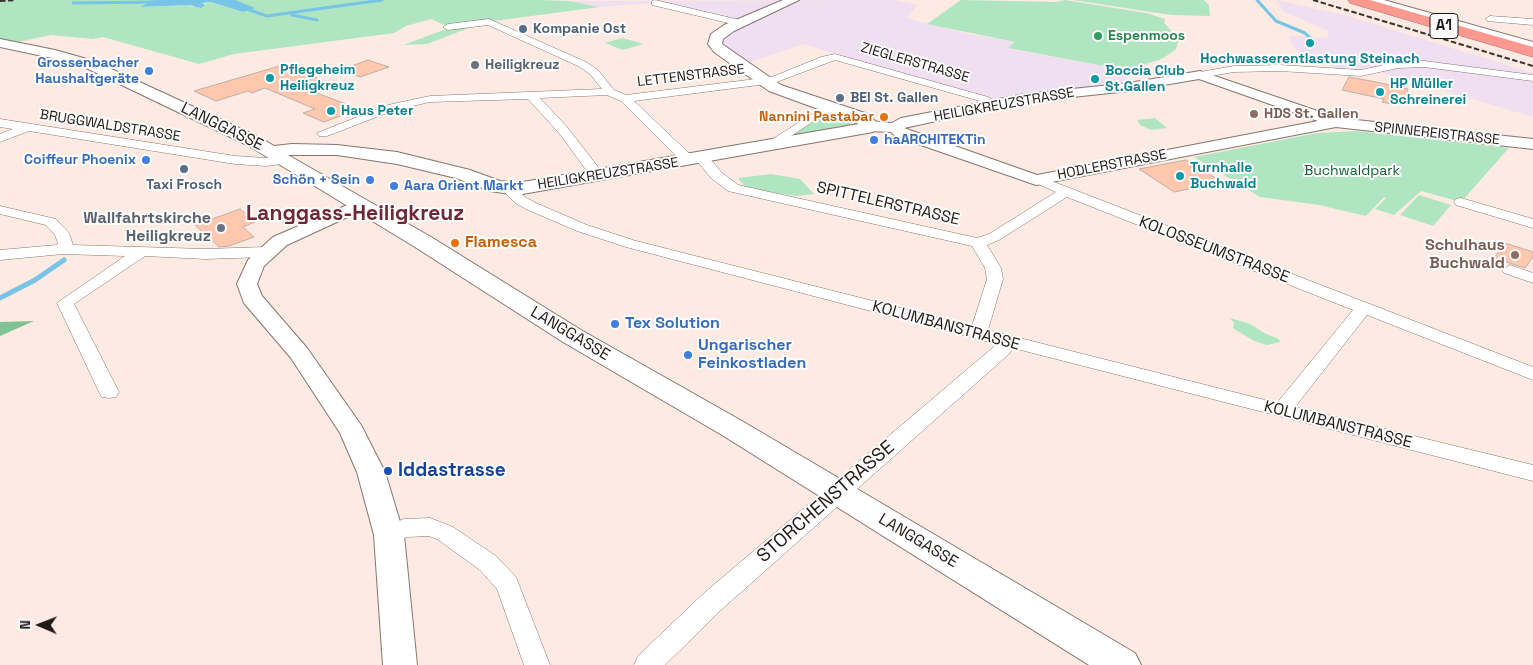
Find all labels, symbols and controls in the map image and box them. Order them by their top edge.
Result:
road number: A1 [1430,14,1458,38]
place label: Kompanie Ost [533,21,626,37]
marker: Kompanie Ost [517,23,529,35]
place label: Espenmoos [1108,28,1185,44]
marker: Espenmoos [1092,30,1104,42]
marker: Hochwasserentlastung Steinach [1304,37,1316,49]
street label: ZIEGLERSTRASSE [859,39,971,87]
place label: Hochwasserentlastung Steinach [1200,51,1420,67]
place label: Grossenbacher Haushaltgeräte [35,55,139,88]
place label: Heiligkreuz [485,57,560,73]
marker: Heiligkreuz [469,59,481,71]
street label: LETTENSTRASSE [636,61,746,91]
place label: Pflegeheim Heiligkreuz [280,62,355,94]
place label: Boccia Club St.Gallen [1105,63,1185,95]
marker: Grossenbacher Haushaltgeräte [143,65,155,77]
marker: Pflegeheim Heiligkreuz [264,72,276,84]
marker: Boccia Club St.Gallen [1089,73,1101,85]
place label: HP Müller Schreinerei [1390,76,1466,108]
street label: HEILIGKREUZSTRASSE [932,84,1076,126]
marker: HP Müller Schreinerei [1374,86,1386,98]
place label: BEI St. Gallen [850,90,938,106]
marker: BEI St. Gallen [834,92,846,104]
street label: LANGGASSE [178,99,266,155]
place label: Haus Peter [341,103,413,119]
marker: Haus Peter [325,105,337,117]
place label: HDS St. Gallen [1264,106,1359,122]
street label: BRUGGWALDSTRASSE [38,107,182,145]
marker: HDS St. Gallen [1248,108,1260,120]
place label: Nannini Pastabar [759,109,874,125]
marker: Nannini Pastabar [878,111,890,123]
street label: SPINNEREISTRASSE [1373,119,1501,149]
place label: haARCHITEKTin [884,132,985,148]
marker: haARCHITEKTin [868,134,880,146]
street label: HODLERSTRASSE [1056,146,1168,184]
place label: Coiffeur Phoenix [24,152,136,168]
marker: Coiffeur Phoenix [140,154,152,166]
street label: HEILIGKREUZSTRASSE [536,155,680,193]
place label: Turnhalle Buchwald [1190,160,1256,192]
marker: Taxi Frosch [178,163,190,175]
park label: Buchwaldpark [1304,163,1400,179]
marker: Turnhalle Buchwald [1174,170,1186,182]
place label: Schön + Sein [273,172,360,188]
marker: Schön + Sein [364,174,376,186]
place label: Taxi Frosch [146,177,222,193]
place label: Aara Orient Markt [404,178,523,194]
street label: SPITTELERSTRASSE [814,178,962,230]
marker: Aara Orient Markt [388,180,400,192]
district label: Langgass-Heiligkreuz [246,201,464,227]
place label: Wallfahrtskirche Heiligkreuz [83,209,211,247]
street label: KOLOSSEUMSTRASSE [1136,212,1292,288]
marker: Wallfahrtskirche Heiligkreuz [215,222,227,234]
place label: Flamesca [465,233,537,253]
place label: Schulhaus Buchwald [1425,236,1505,274]
marker: Flamesca [449,237,461,249]
marker: Schulhaus Buchwald [1509,249,1521,261]
street label: KOLUMBANSTRASSE [870,297,1022,355]
street label: LANGGASSE [527,303,613,365]
place label: Tex Solution [625,314,720,334]
marker: Tex Solution [609,318,621,330]
place label: Ungarischer Feinkostladen [698,336,806,374]
marker: Ungarischer Feinkostladen [682,349,694,361]
street label: KOLUMBANSTRASSE [1262,397,1414,453]
street label: STORCHENSTRASSE [753,436,899,568]
place label: Iddastrasse [398,460,506,482]
marker: Iddastrasse [382,465,394,477]
street label: LANGGASSE [875,510,961,572]
north arrow [15,600,65,650]
text: N [16,620,34,630]

